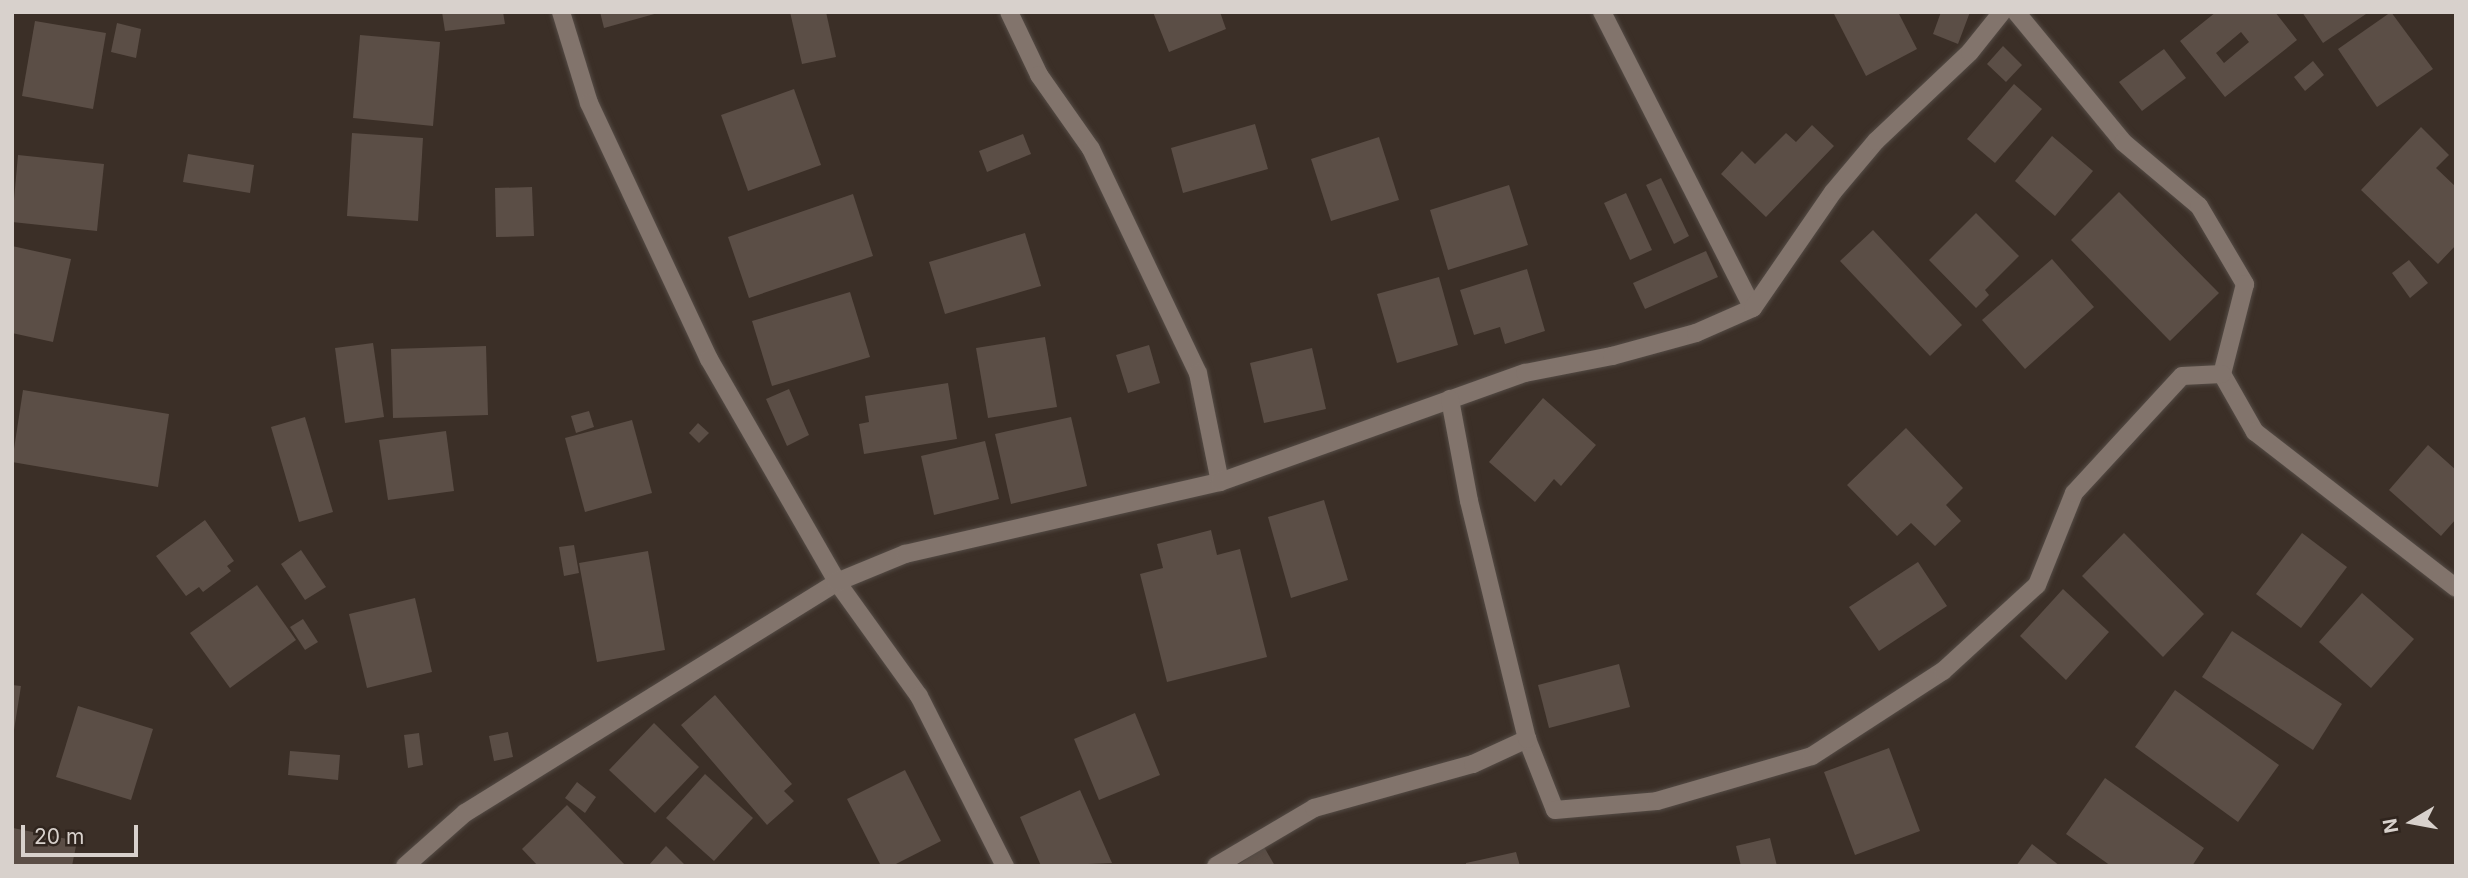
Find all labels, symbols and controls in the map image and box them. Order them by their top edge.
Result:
north arrow [2377,787,2447,857]
scale bar [24,812,142,856]
text: N [2378,817,2403,835]
text: 20 m [34,824,84,849]

